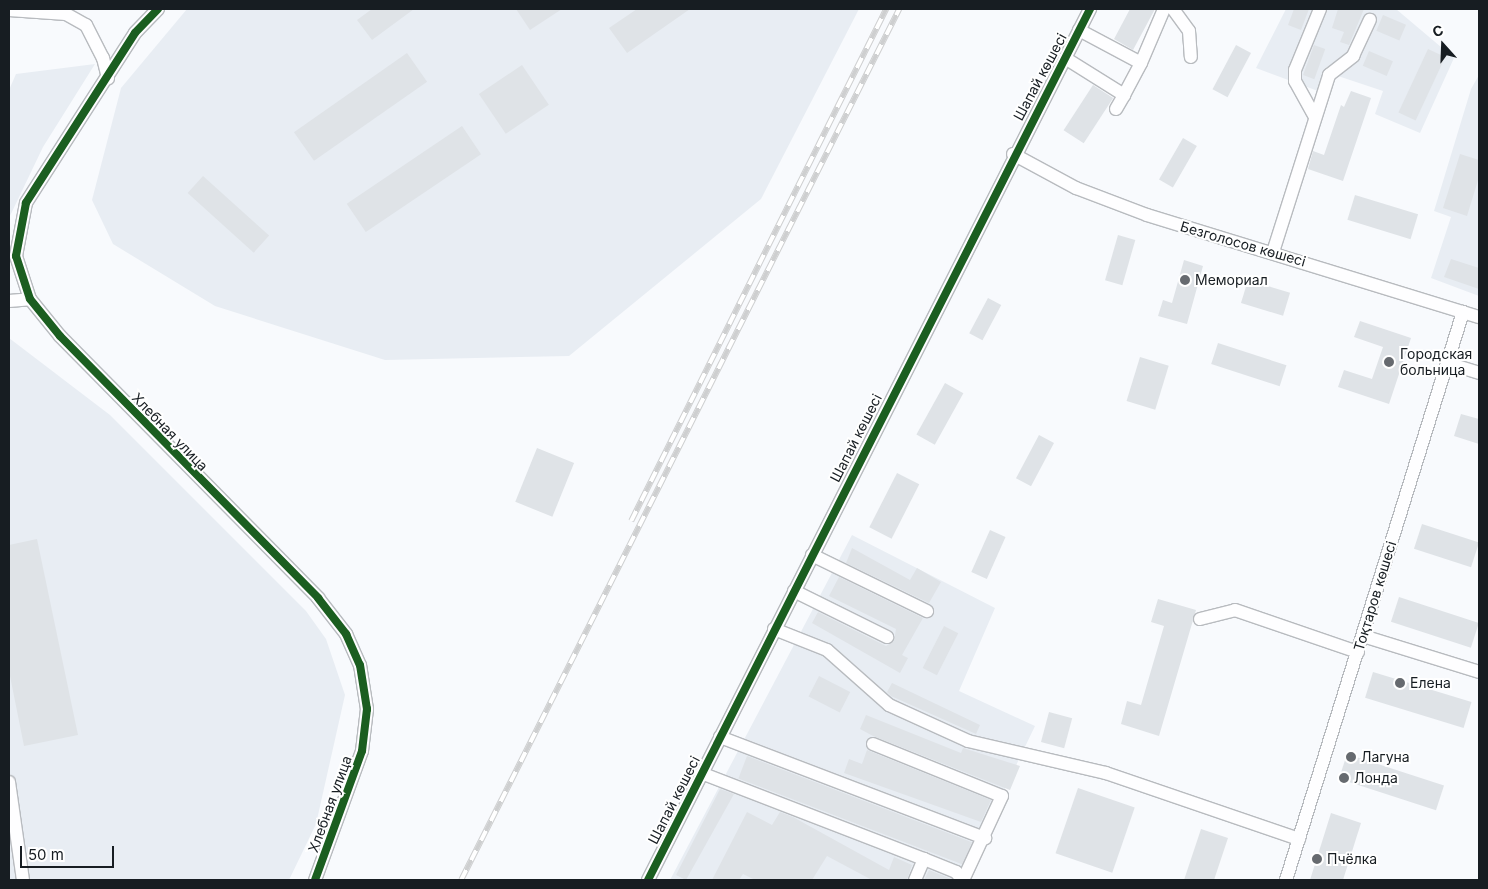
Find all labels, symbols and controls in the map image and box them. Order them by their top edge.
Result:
north arrow [1418,20,1468,70]
text: С [1430,21,1445,40]
street label: Шапай көшесі [1010,31,1070,123]
street label: Безголосов көшесі [1178,218,1308,270]
place label: Мемориал [1195,272,1268,288]
marker: Мемориал [1179,274,1191,286]
place label: Городская больница [1400,346,1472,378]
marker: Городская больница [1382,355,1396,369]
street label: Хлебная улица [129,390,211,474]
street label: Шапай көшесі [827,391,885,485]
street label: Тоқтаров көшесі [1350,539,1400,653]
place label: Елена [1410,675,1451,691]
marker: Елена [1394,677,1406,689]
place label: Лагуна [1361,749,1410,765]
marker: Лагуна [1345,751,1357,763]
street label: Хлебная улица [305,753,355,855]
street label: Шапай көшесі [645,753,703,847]
place label: Лонда [1354,770,1398,786]
marker: Лонда [1338,772,1350,784]
scale bar [22,836,116,868]
text: 50 m [28,845,64,864]
place label: Пчёлка [1327,851,1377,867]
marker: Пчёлка [1311,853,1323,865]

